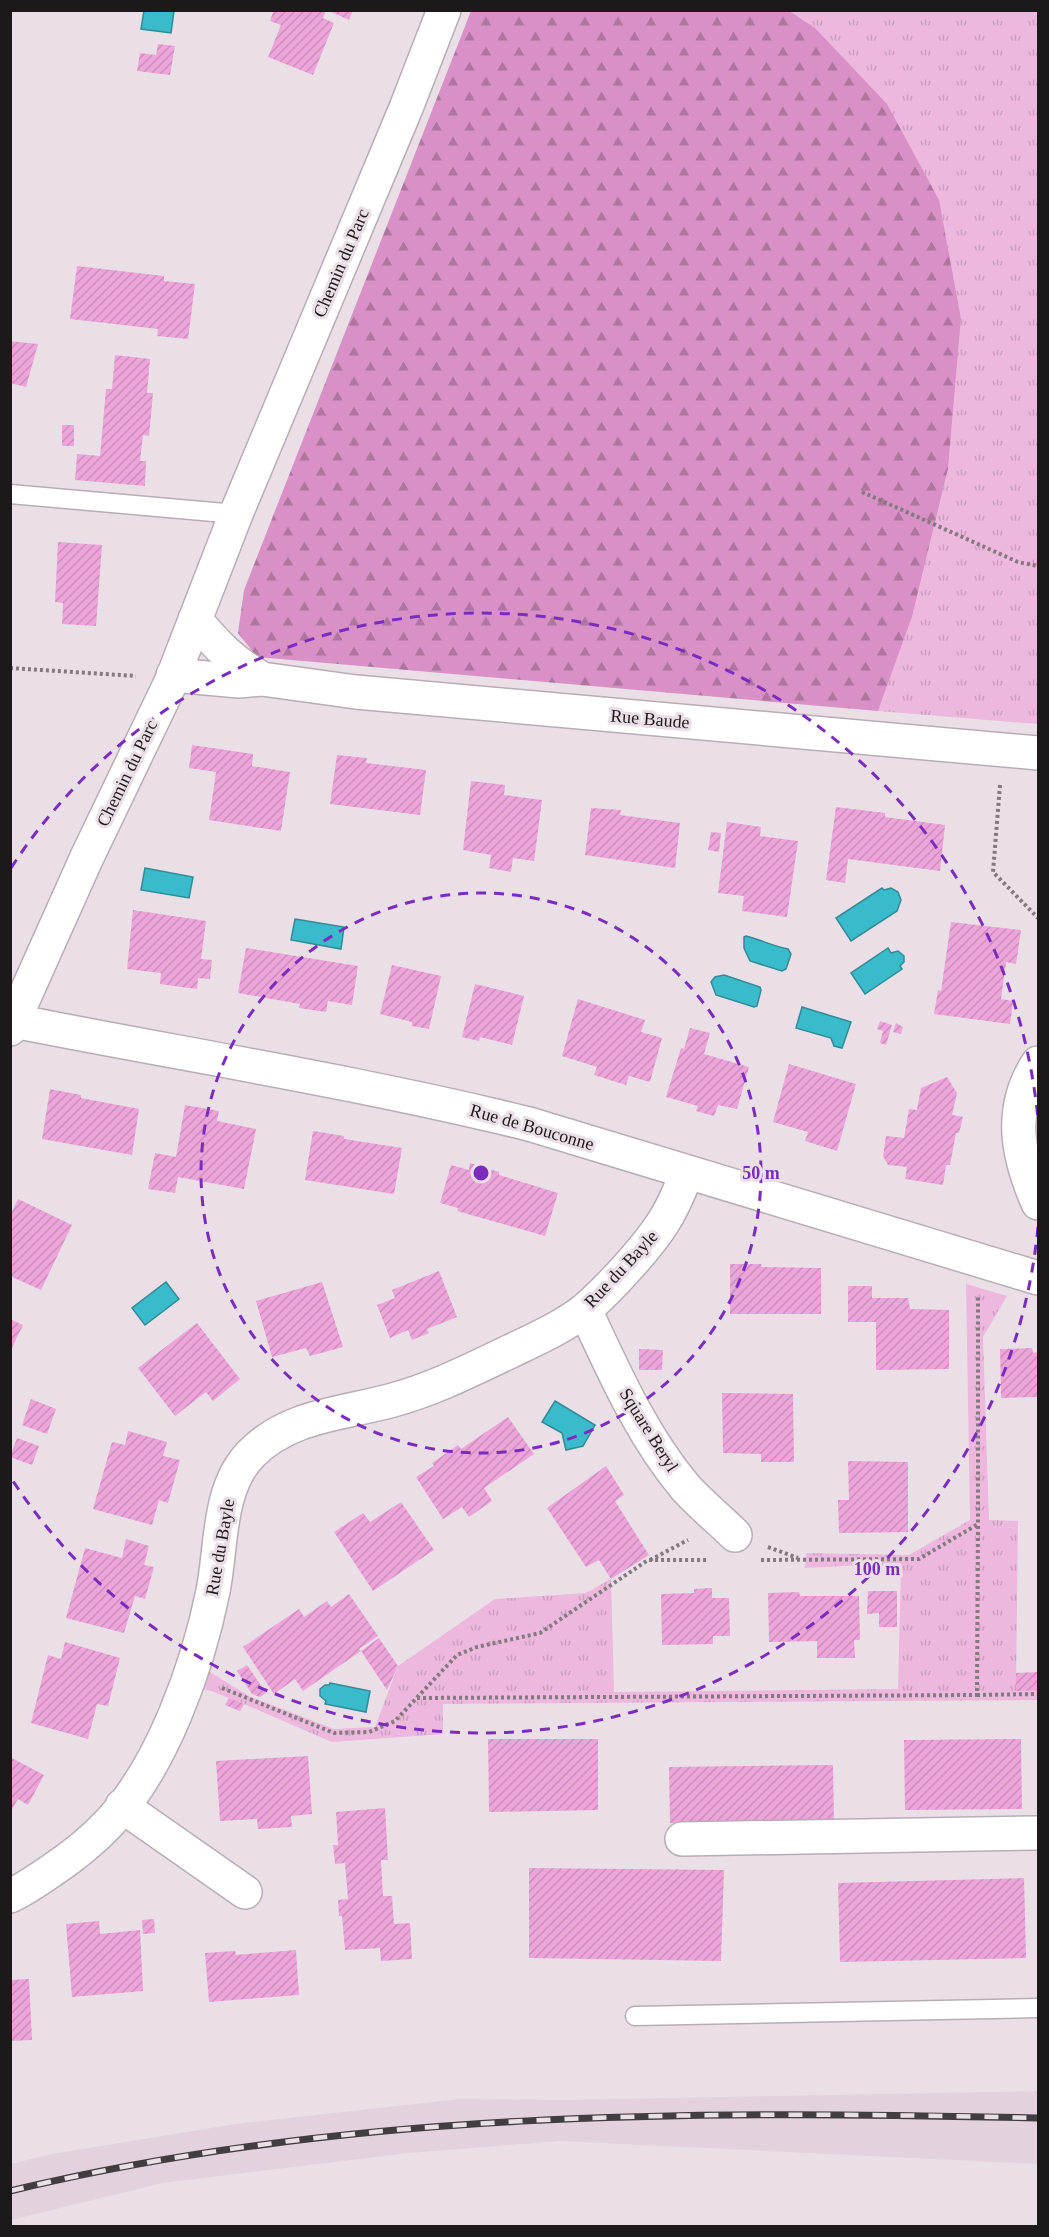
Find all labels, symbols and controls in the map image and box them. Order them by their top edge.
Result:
street label: Chemin du Parc [309,206,373,320]
street label: Rue Baude [610,706,690,732]
street label: Chemin du Parc [93,716,161,830]
street label: Rue de Bouconne [468,1100,596,1154]
centre of rings [471,1163,491,1183]
text: 50 m [742,1163,780,1183]
street label: Rue du Bayle [580,1226,662,1312]
street label: Square Beryl [615,1385,683,1475]
street label: Rue du Bayle [202,1497,238,1597]
text: 100 m [854,1559,900,1579]

